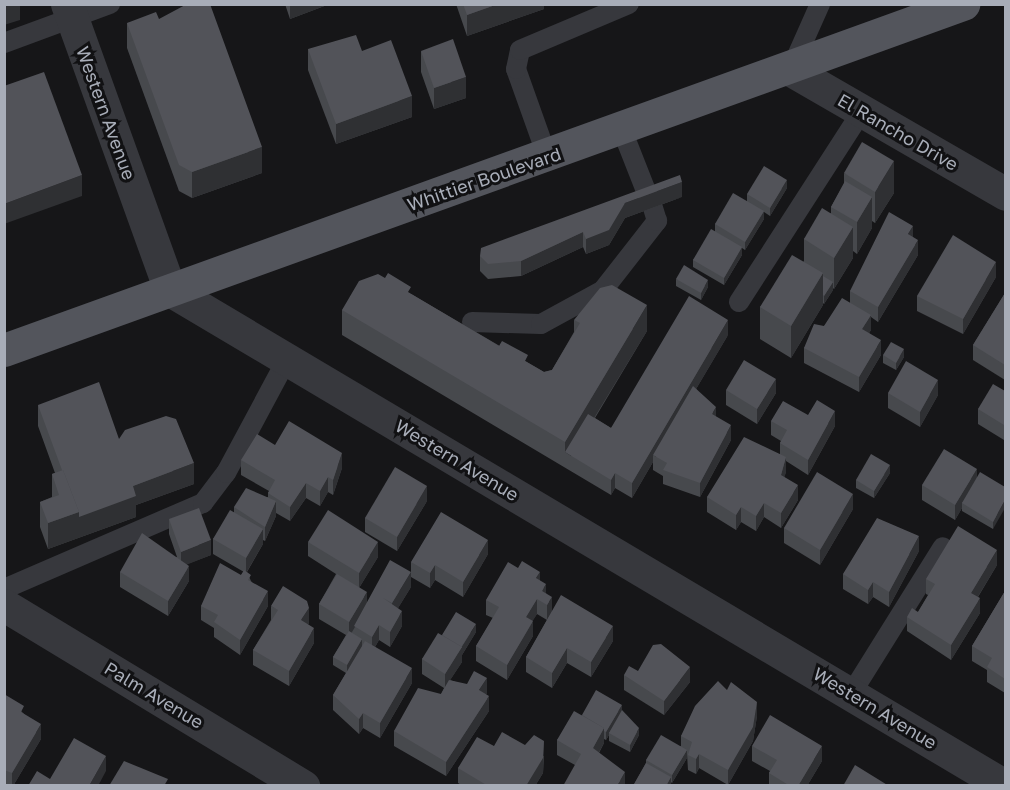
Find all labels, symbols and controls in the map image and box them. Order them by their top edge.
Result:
street label: Western Avenue [72,43,140,183]
street label: El Rancho Drive [834,89,962,175]
street label: Whittier Boulevard [404,143,564,215]
street label: Western Avenue [391,415,523,505]
street label: Palm Avenue [101,657,207,733]
street label: Western Avenue [809,663,941,753]

